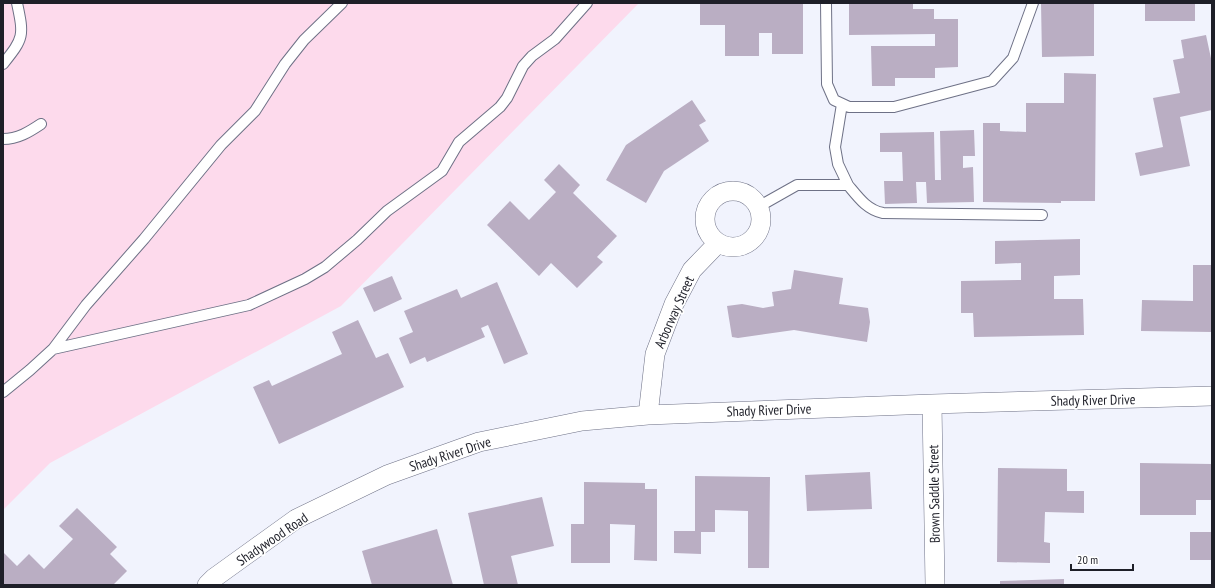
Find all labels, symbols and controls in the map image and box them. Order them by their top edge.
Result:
street label: Arborway Street [650,273,698,351]
street label: Shady River Drive [1050,390,1136,410]
street label: Shady River Drive [726,400,812,420]
street label: Shady River Drive [407,432,493,476]
street label: Brown Saddle Street [924,444,944,543]
street label: Shadywood Road [233,509,311,569]
scale bar [1071,546,1133,572]
text: 20 m [1077,552,1098,567]

